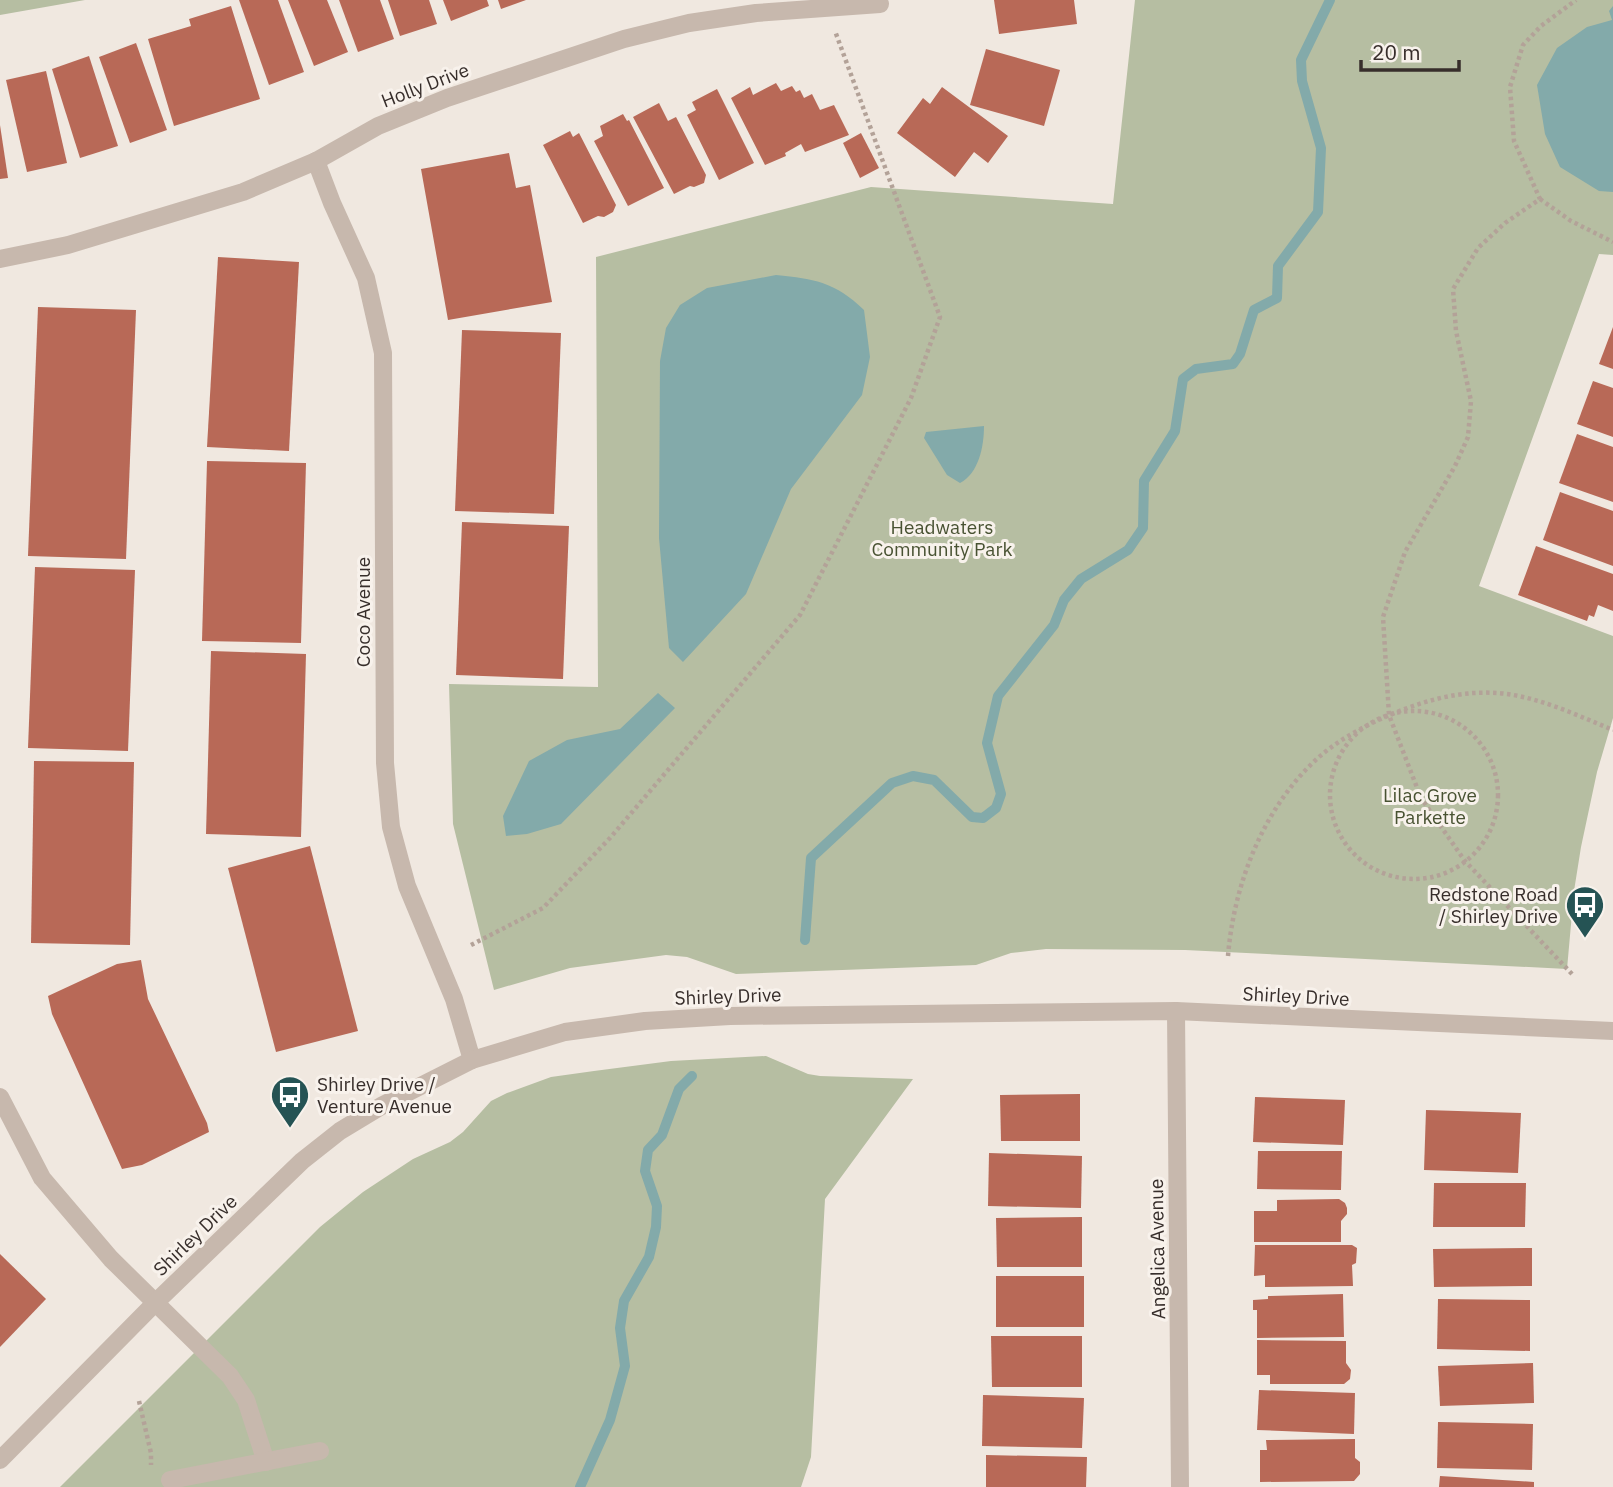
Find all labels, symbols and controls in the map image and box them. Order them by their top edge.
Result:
scale bar [1361,28,1459,72]
text: 20 m [1372,38,1421,66]
street label: Holly Drive [378,57,472,113]
park label: Headwaters Community Park [871,515,1013,561]
street label: Coco Avenue [351,557,375,667]
park label: Lilac Grove Parkette [1383,783,1477,829]
place label: Redstone Road / Shirley Drive [1429,882,1558,928]
bus stop icon: Redstone Road / Shirley Drive [1564,884,1606,939]
street label: Shirley Drive [1242,981,1350,1011]
street label: Shirley Drive [674,982,782,1010]
place label: Shirley Drive / Venture Avenue [317,1072,452,1118]
bus stop icon: Shirley Drive / Venture Avenue [269,1074,311,1129]
street label: Angelica Avenue [1144,1178,1170,1320]
street label: Shirley Drive [148,1189,242,1281]

